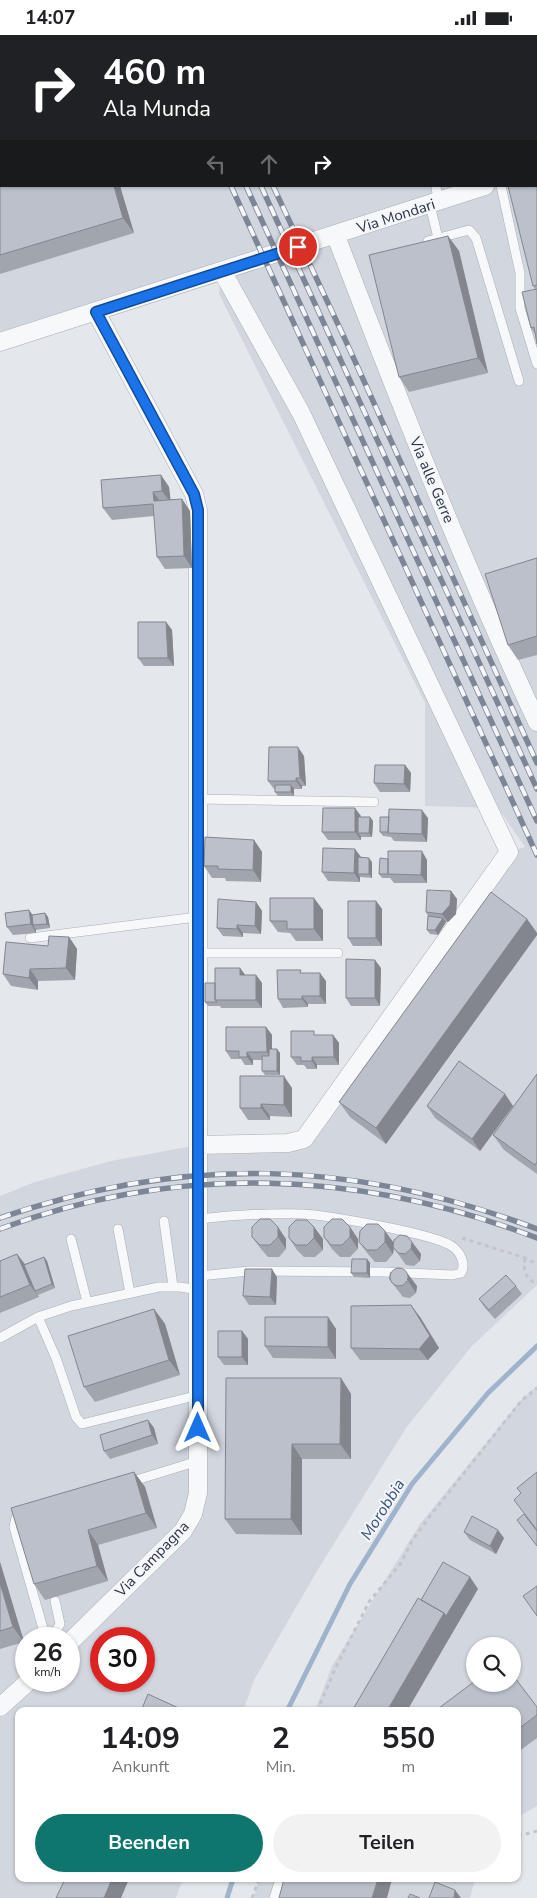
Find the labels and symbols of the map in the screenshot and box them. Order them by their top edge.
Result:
street label: Via Mondari [354,194,438,238]
pin [277,226,319,268]
street label: Via alle Gerre [404,433,459,526]
position arrow [171,1401,223,1453]
water label: Morobbia [356,1475,410,1544]
street label: Via Campagna [110,1517,193,1602]
speed limit sign: 30 [90,1627,155,1692]

